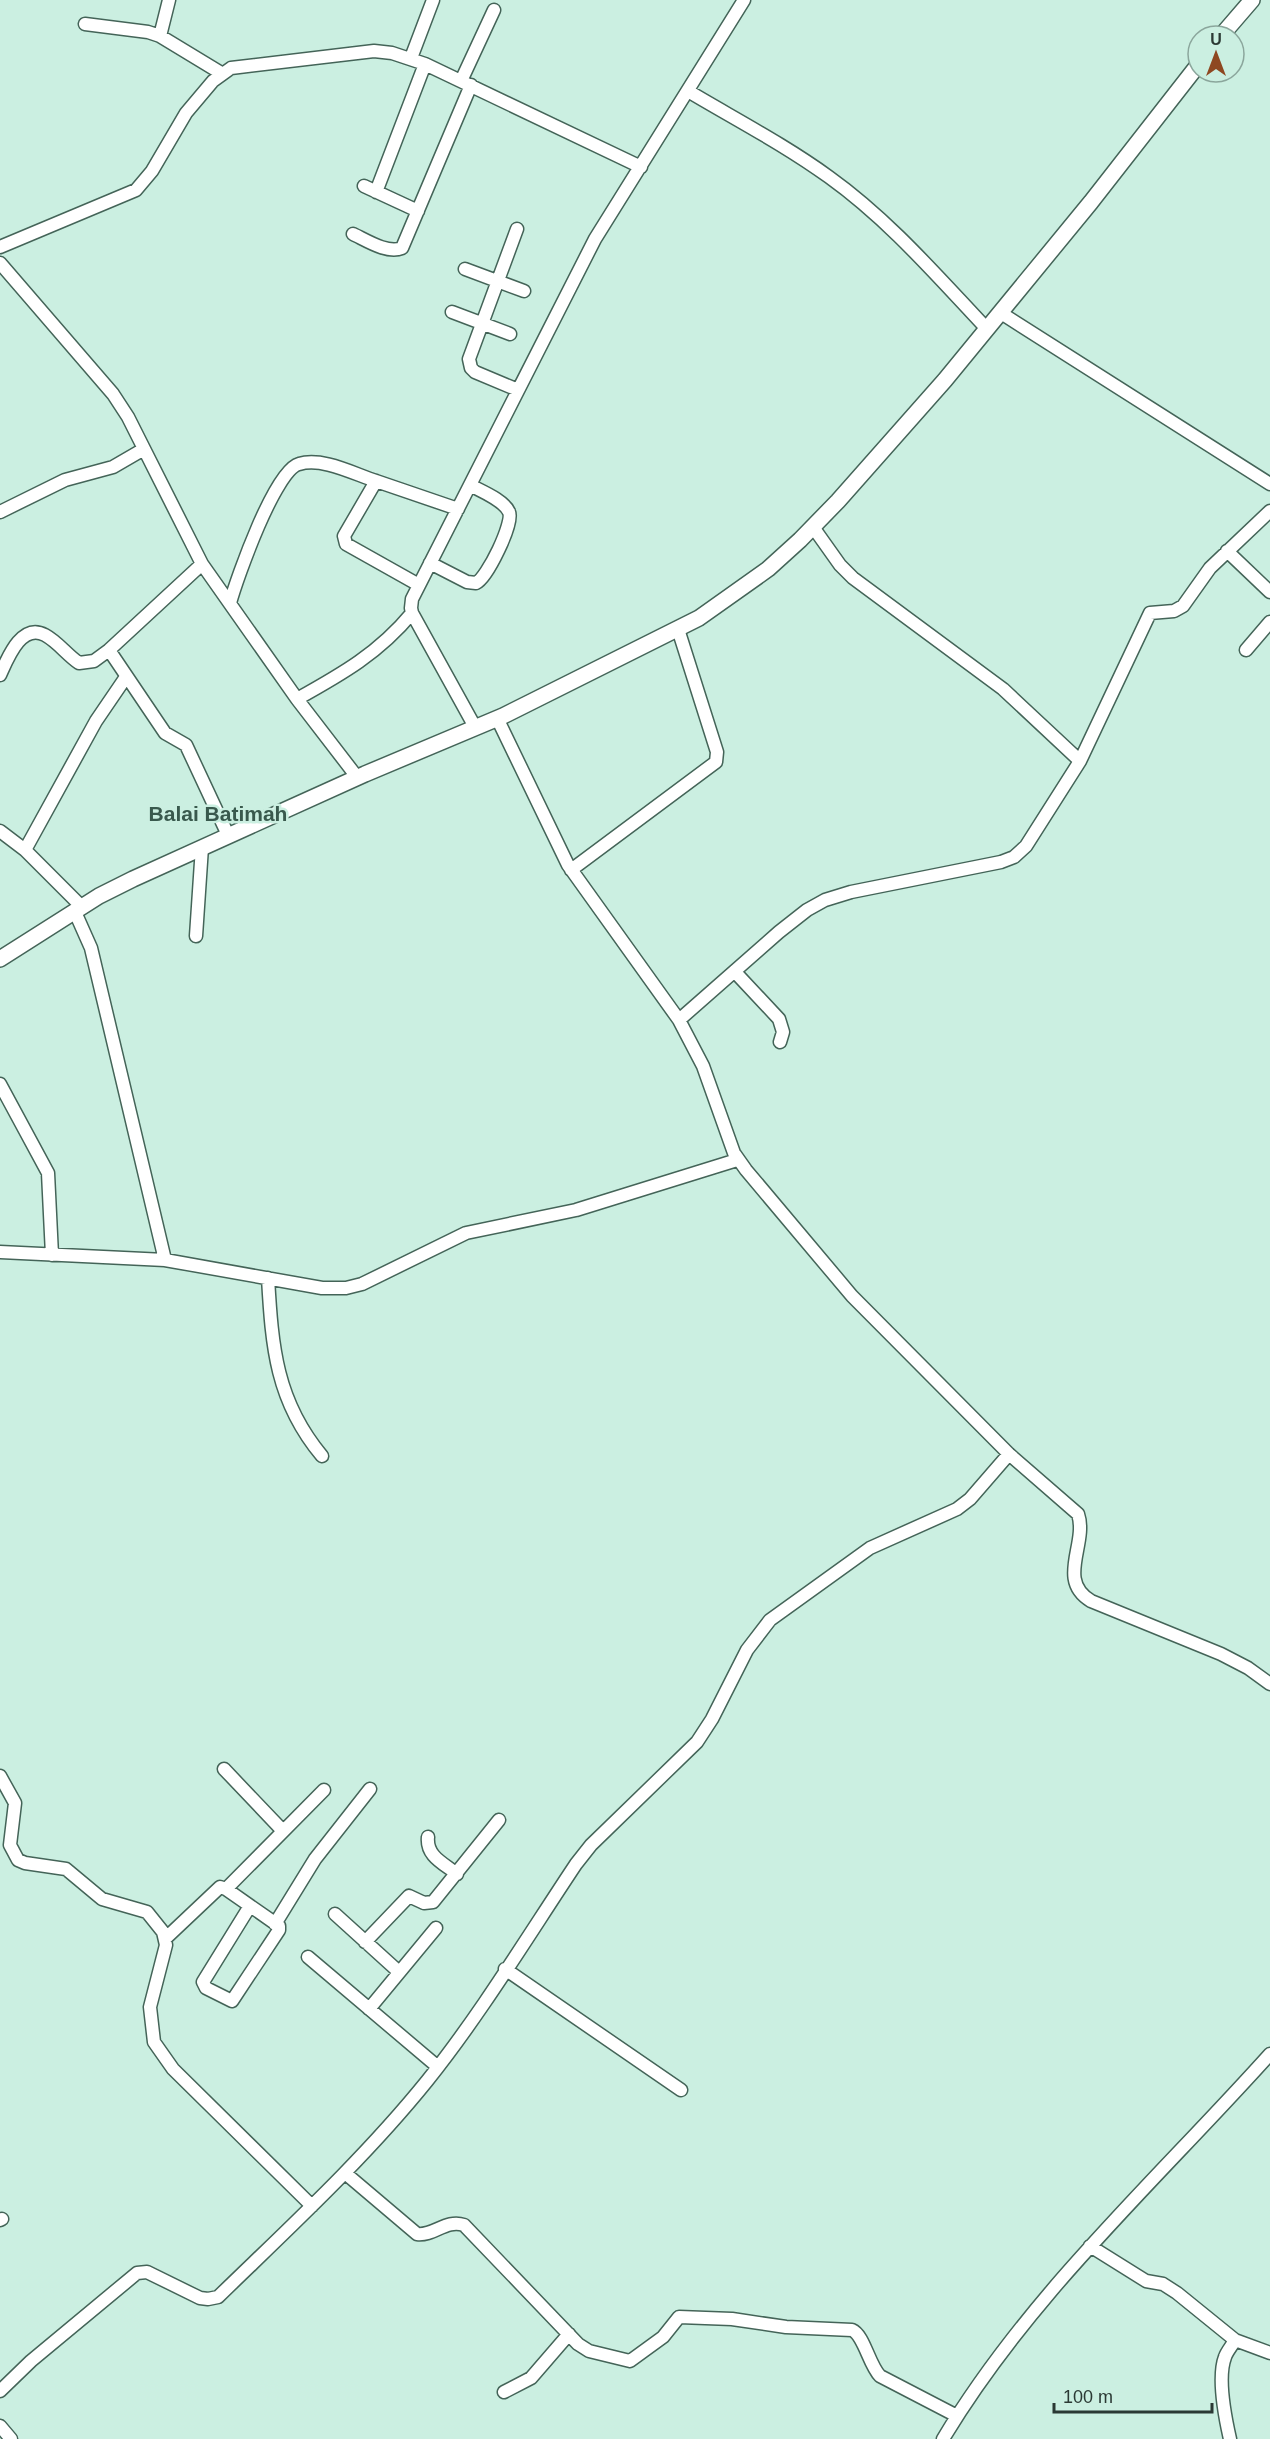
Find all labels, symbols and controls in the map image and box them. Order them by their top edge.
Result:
north arrow [1186,24,1246,84]
text: U [1210,31,1222,48]
district label: Balai Batimah [149,802,287,825]
scale bar [1054,2376,1212,2414]
text: 100 m [1063,2387,1113,2407]

